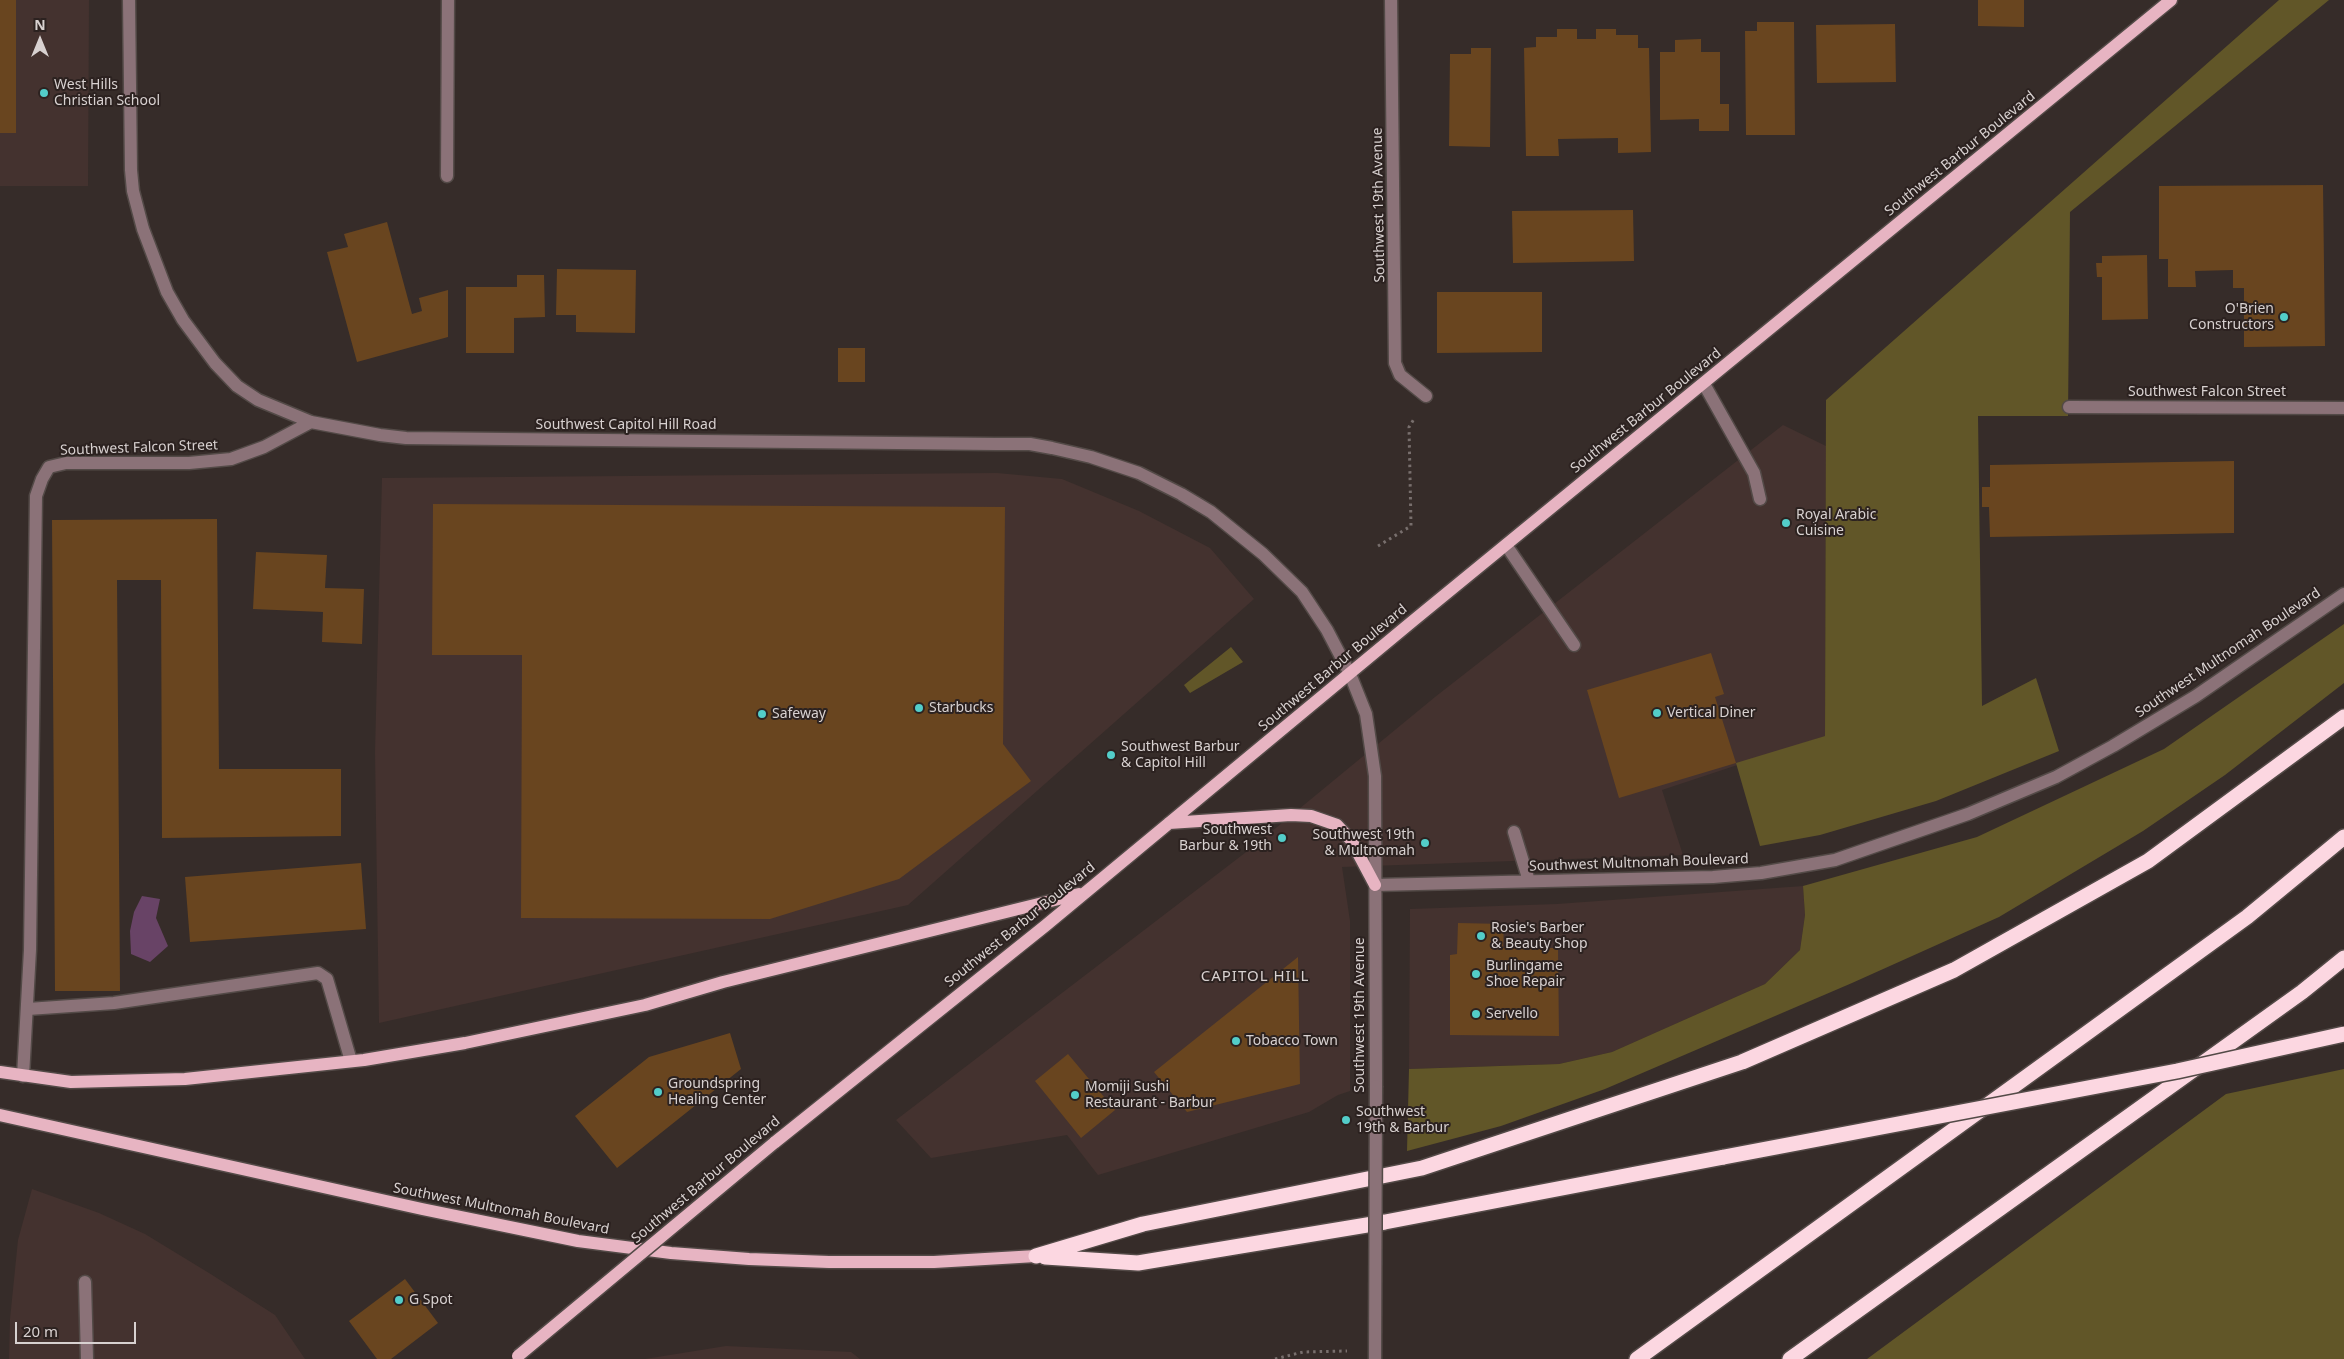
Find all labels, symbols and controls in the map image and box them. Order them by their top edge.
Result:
north arrow [15,15,65,65]
text: N [34,15,46,34]
place label: West Hills Christian School [54,77,160,110]
marker: West Hills Christian School [38,87,50,99]
street label: Southwest Barbur Boulevard [1881,88,2039,220]
street label: Southwest 19th Avenue [1369,127,1389,283]
place label: O'Brien Constructors [2189,301,2274,334]
marker: O'Brien Constructors [2278,311,2290,323]
street label: Southwest Barbur Boulevard [1567,345,1725,477]
street label: Southwest Falcon Street [2128,384,2286,400]
street label: Southwest Capitol Hill Road [535,417,717,433]
street label: Southwest Falcon Street [60,437,218,459]
place label: Royal Arabic Cuisine [1796,507,1876,540]
marker: Royal Arabic Cuisine [1780,517,1792,529]
street label: Southwest Multnomah Boulevard [2132,585,2324,721]
street label: Southwest Barbur Boulevard [1255,601,1411,735]
place label: Starbucks [929,700,994,716]
marker: Starbucks [913,702,925,714]
place label: Vertical Diner [1667,705,1755,721]
place label: Safeway [772,706,826,722]
marker: Vertical Diner [1651,707,1663,719]
marker: Safeway [756,708,768,720]
place label: Southwest Barbur & Capitol Hill [1121,739,1240,772]
marker: Southwest Barbur & Capitol Hill [1105,749,1117,761]
place label: Southwest Barbur & 19th [1179,822,1272,854]
place label: Southwest 19th & Multnomah [1312,827,1415,860]
marker: Southwest Barbur & 19th [1276,832,1288,844]
marker: Southwest 19th & Multnomah [1419,837,1431,849]
street label: Southwest Multnomah Boulevard [1529,851,1749,875]
street label: Southwest Barbur Boulevard [941,859,1099,991]
place label: Rosie's Barber & Beauty Shop [1491,920,1588,952]
marker: Rosie's Barber & Beauty Shop [1475,930,1487,942]
street label: Southwest 19th Avenue [1352,937,1368,1093]
place label: Burlingame Shoe Repair [1486,958,1565,990]
district label: CAPITOL HILL [1199,968,1311,986]
marker: Burlingame Shoe Repair [1470,968,1482,980]
place label: Servello [1486,1006,1538,1022]
marker: Servello [1470,1008,1482,1020]
place label: Tobacco Town [1246,1033,1338,1049]
marker: Tobacco Town [1230,1035,1242,1047]
place label: Groundspring Healing Center [668,1076,766,1108]
place label: Momiji Sushi Restaurant - Barbur [1085,1079,1214,1112]
marker: Groundspring Healing Center [652,1086,664,1098]
marker: Momiji Sushi Restaurant - Barbur [1069,1089,1081,1101]
place label: Southwest 19th & Barbur [1356,1104,1449,1136]
street label: Southwest Barbur Boulevard [628,1113,784,1247]
marker: Southwest 19th & Barbur [1340,1114,1352,1126]
street label: Southwest Multnomah Boulevard [392,1180,610,1238]
place label: G Spot [409,1292,453,1308]
marker: G Spot [393,1294,405,1306]
scale bar [18,1312,139,1344]
text: 20 m [23,1321,58,1341]

